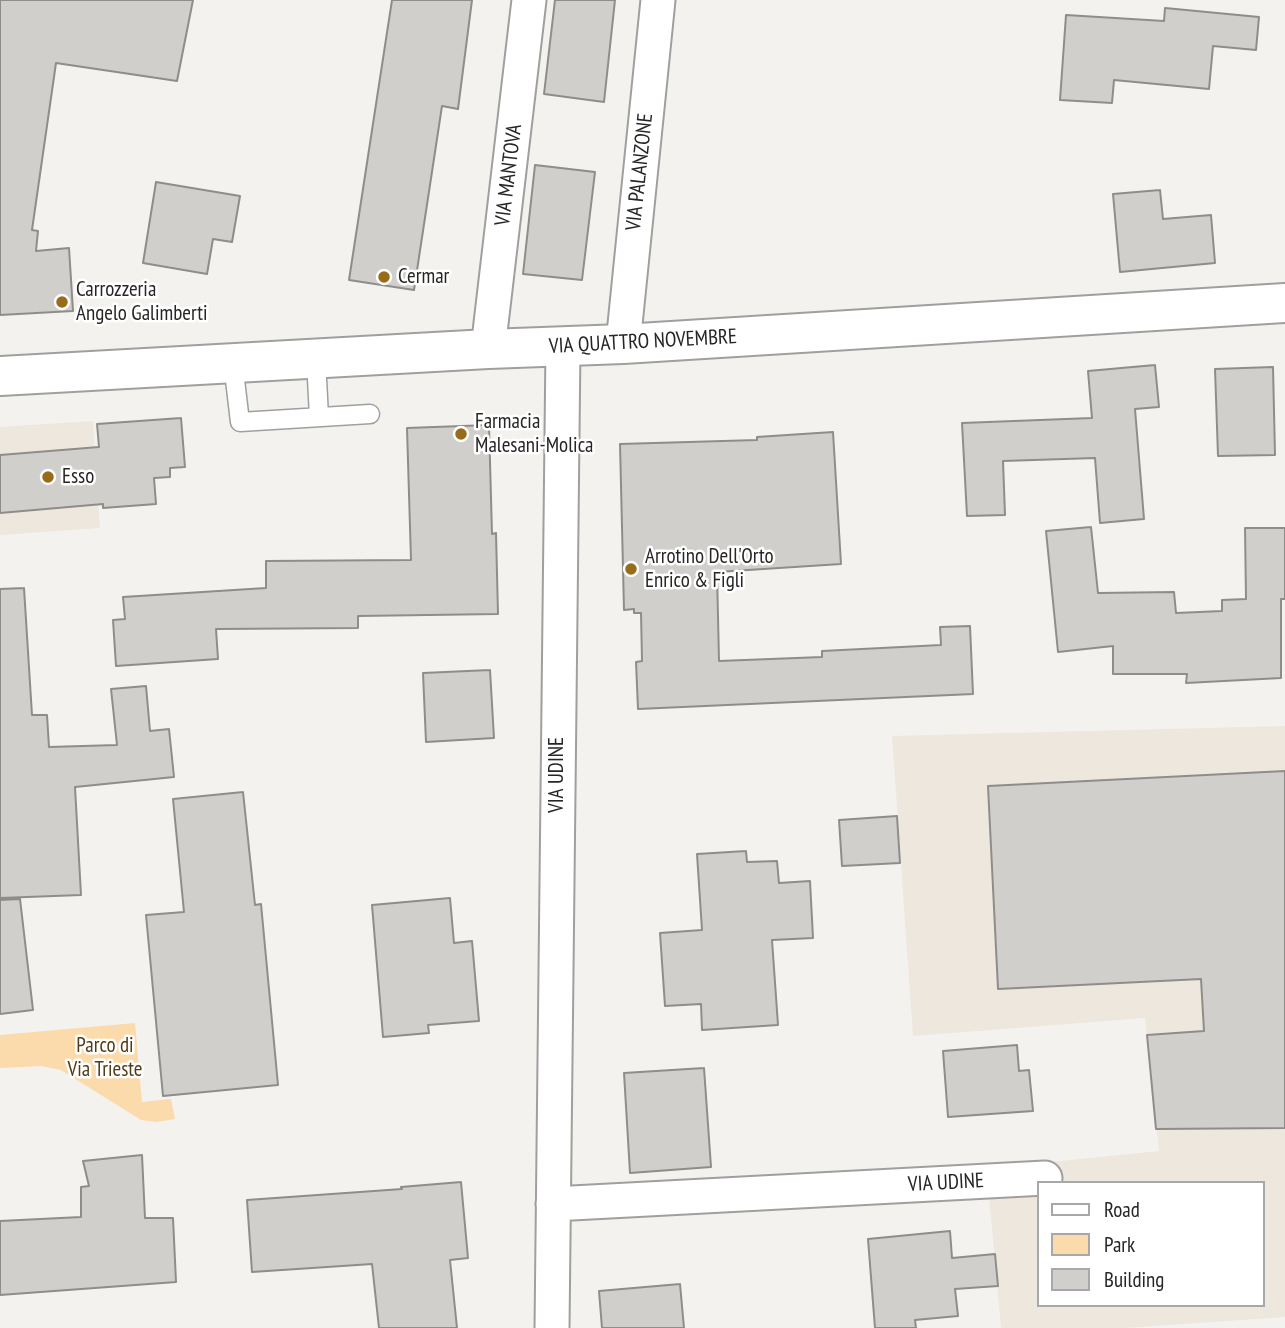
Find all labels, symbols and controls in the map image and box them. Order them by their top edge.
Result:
street label: VIA PALANZONE [621,112,659,232]
street label: VIA MANTOVA [490,123,528,227]
place label: Cermar [398,264,449,290]
marker: Cermar [376,269,392,285]
place label: Carrozzeria Angelo Galimberti [76,277,208,327]
marker: Carrozzeria Angelo Galimberti [54,294,70,310]
street label: VIA QUATTRO NOVEMBRE [548,324,738,360]
place label: Farmacia Malesani-Molica [475,409,594,459]
marker: Farmacia Malesani-Molica [453,426,469,442]
place label: Esso [62,464,94,490]
marker: Esso [40,469,56,485]
place label: Arrotino Dell'Orto Enrico & Figli [645,544,774,594]
marker: Arrotino Dell'Orto Enrico & Figli [623,561,639,577]
street label: VIA UDINE [544,737,570,813]
park label: Parco di Via Trieste [67,1033,143,1083]
street label: VIA UDINE [907,1168,985,1198]
legend [1036,1181,1264,1307]
text: Road [1104,1196,1140,1223]
text: Park [1104,1231,1135,1258]
text: Building [1104,1266,1164,1293]

